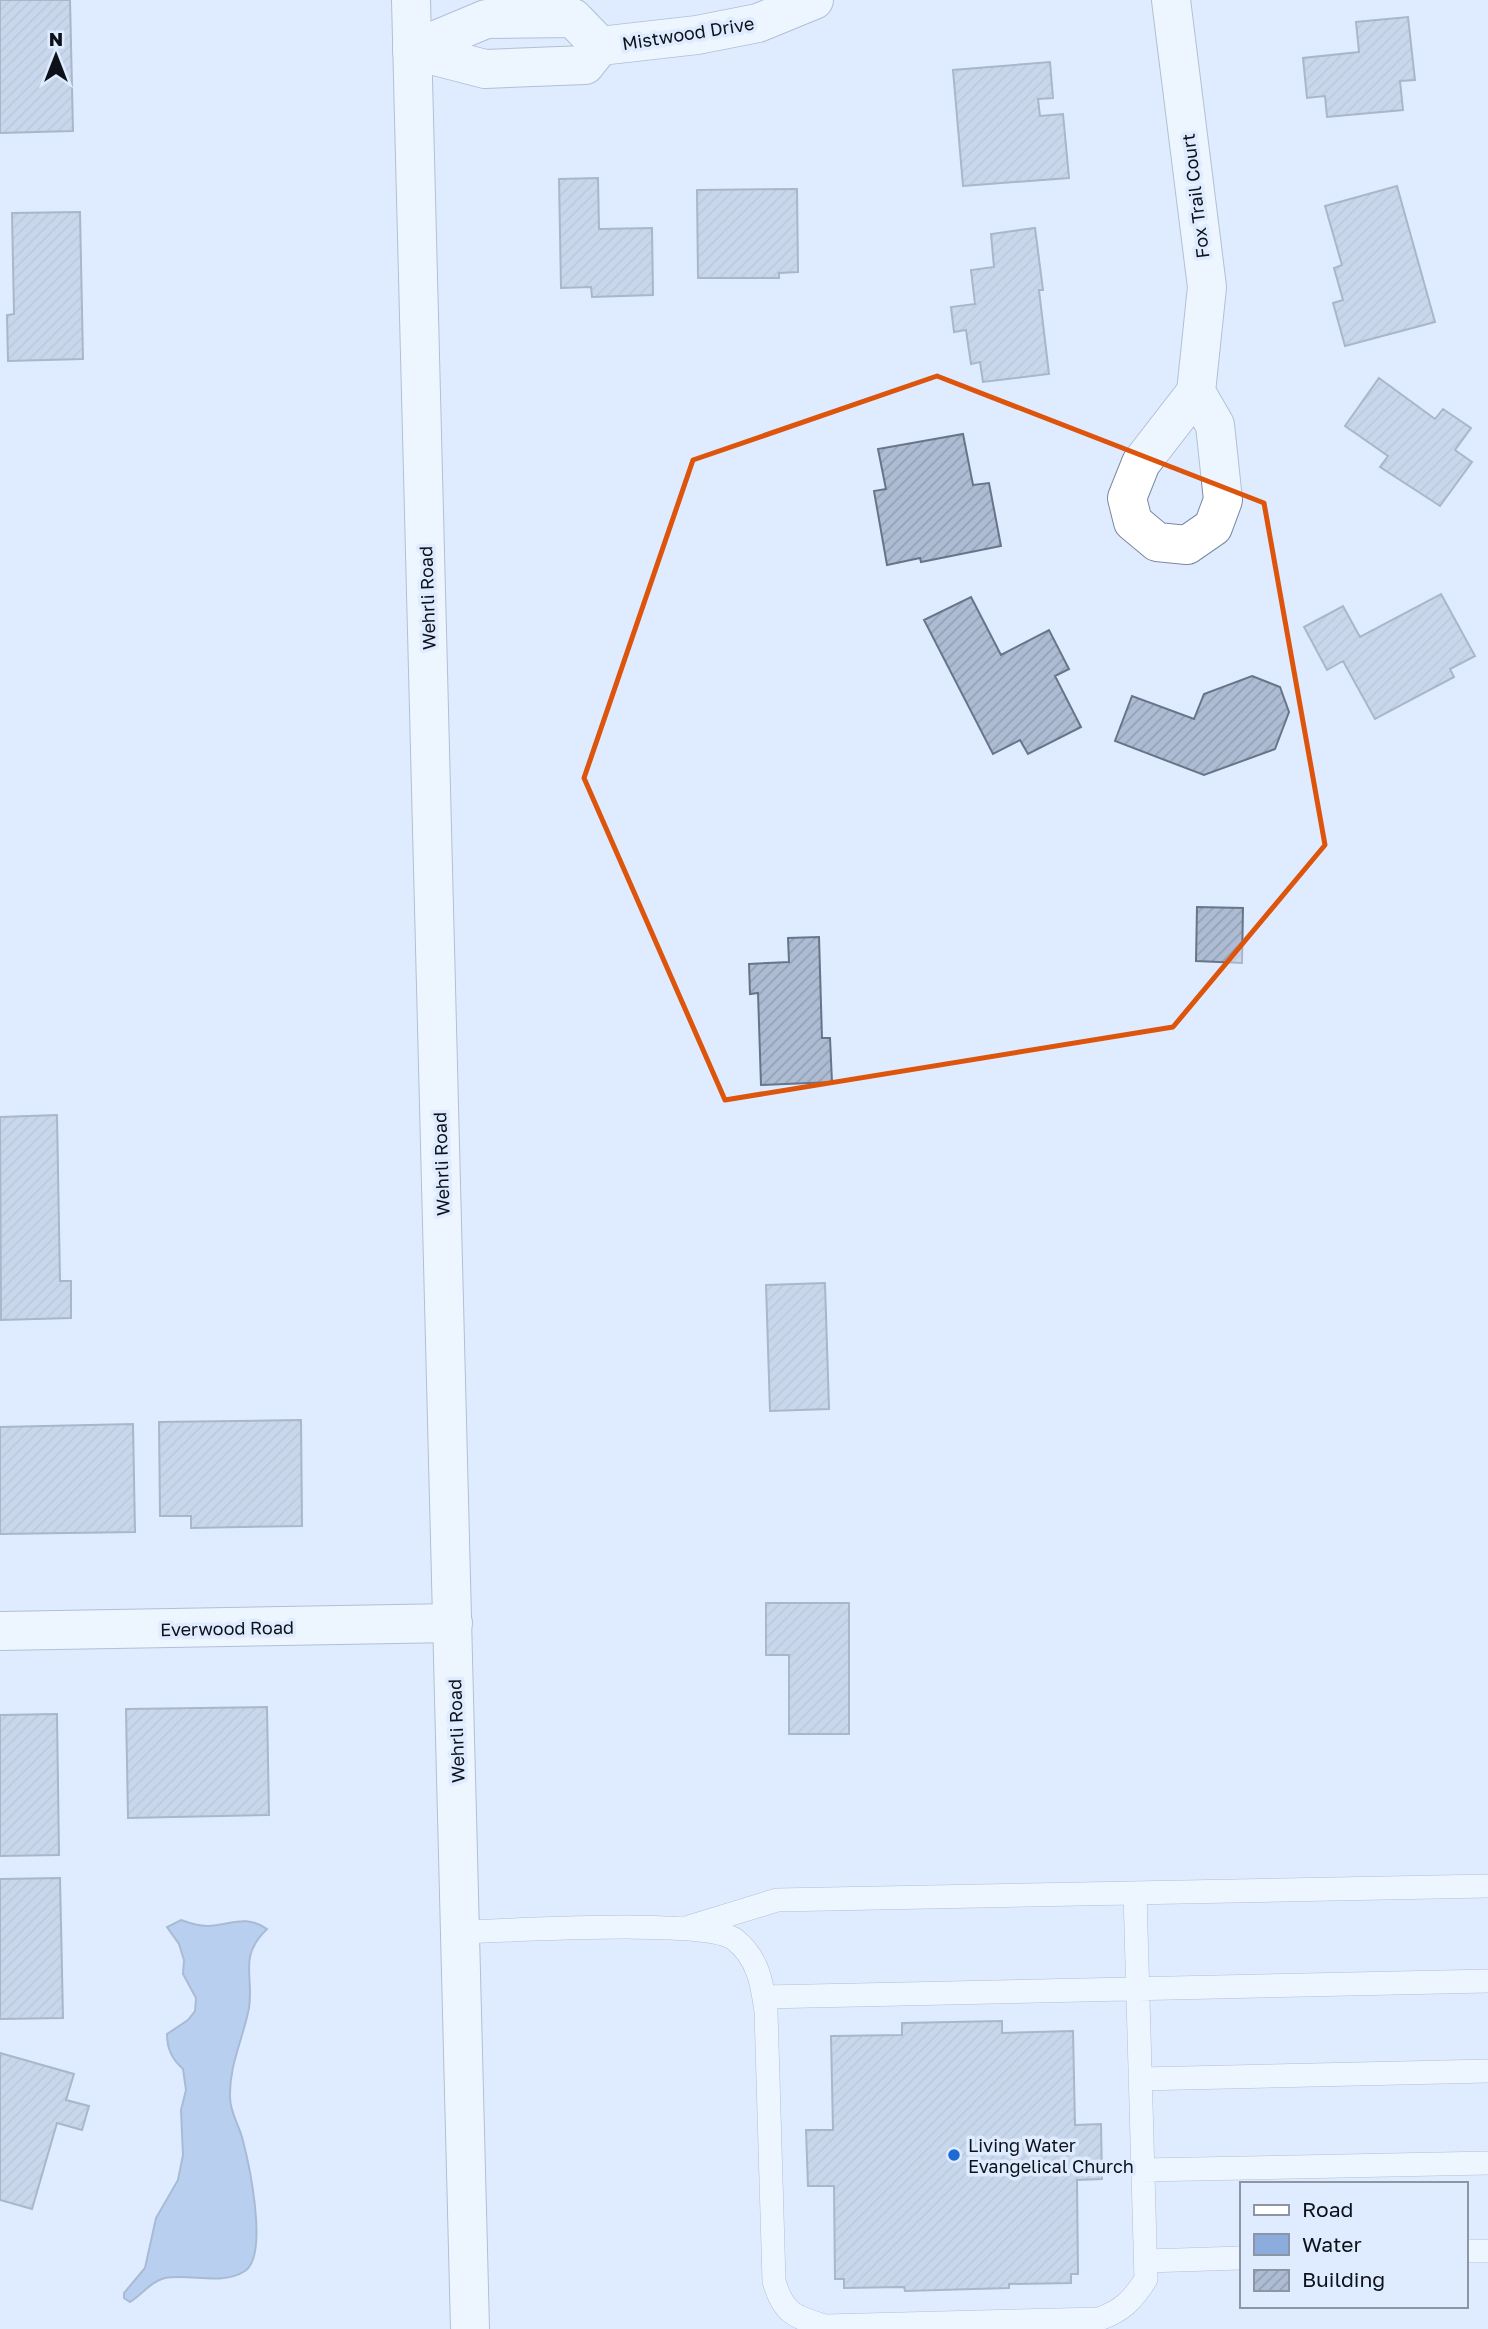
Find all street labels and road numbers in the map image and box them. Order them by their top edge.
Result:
street label: Mistwood Drive [620,12,756,54]
street label: Fox Trail Court [1176,132,1214,260]
street label: Wehrli Road [414,546,440,650]
street label: Wehrli Road [428,1112,454,1216]
street label: Everwood Road [160,1616,294,1640]
street label: Wehrli Road [443,1679,469,1783]

